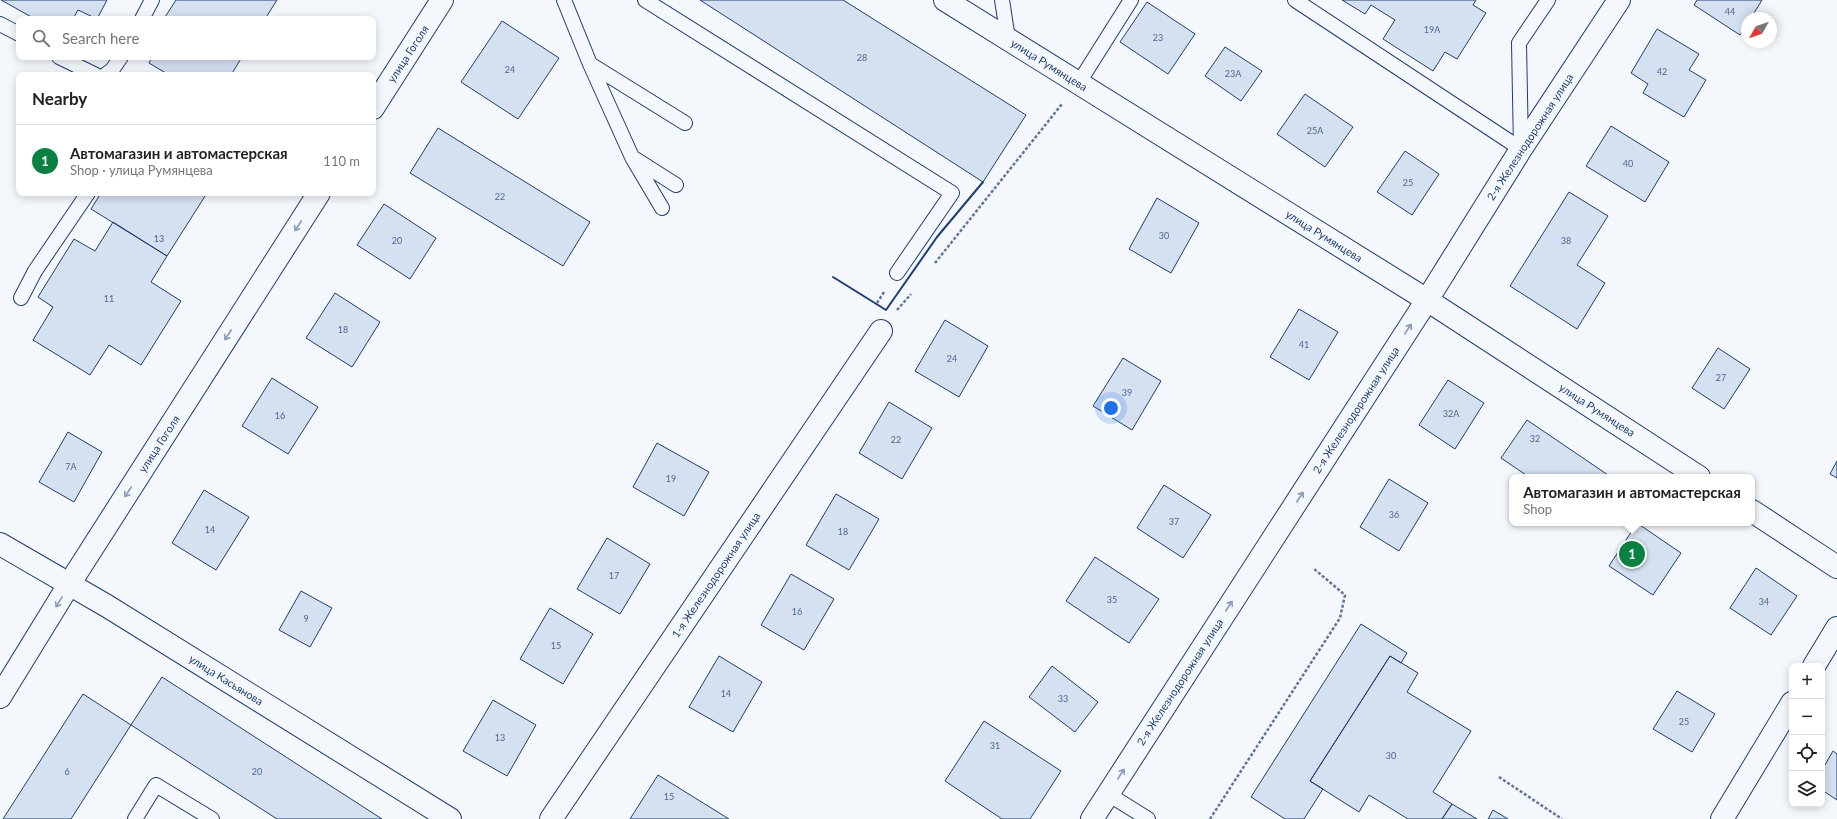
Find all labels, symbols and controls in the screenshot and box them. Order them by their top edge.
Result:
house number: 44 [1725,6,1735,17]
north arrow [1741,12,1777,48]
search box [16,16,376,60]
street label: улица Гоголя [384,23,431,85]
house number: 19А [1424,24,1441,35]
icon: search [30,27,52,49]
text: Search here [62,29,139,47]
house number: 23 [1153,32,1163,43]
street label: улица Румянцева [1009,36,1090,93]
house number: 28 [857,52,867,63]
house number: 24 [505,64,515,75]
house number: 42 [1657,66,1667,77]
house number: 23А [1225,68,1242,79]
street label: 2-я Железнодорожная улица [1484,71,1576,203]
text: Nearby [32,88,87,109]
house number: 25А [1307,125,1324,136]
text: Автомагазин и автомастерская [70,144,288,162]
text: 1 [41,153,49,169]
text: 110 m [323,153,360,169]
house number: 40 [1623,158,1633,169]
text: Shop · улица Румянцева [70,162,213,178]
house number: 25 [1403,177,1413,188]
house number: 22 [495,191,505,202]
street label: улица Румянцева [1284,207,1365,264]
one-way arrow [294,220,302,231]
house number: 30 [1159,230,1169,241]
house number: 13 [154,233,164,244]
house number: 20 [392,235,402,246]
house number: 38 [1561,235,1571,246]
house number: 11 [104,293,114,304]
one-way arrow [1405,323,1413,335]
house number: 18 [338,324,348,335]
one-way arrow [224,330,232,341]
house number: 41 [1299,339,1309,350]
street label: 2-я Железнодорожная улица [1310,344,1402,476]
house number: 24 [947,353,957,364]
house number: 27 [1716,372,1726,383]
street label: улица Румянцева [1557,380,1638,439]
house number: 39 [1122,387,1132,398]
your location [1101,398,1121,418]
house number: 32А [1443,408,1460,419]
house number: 16 [275,410,285,421]
street label: улица Гоголя [135,413,182,475]
house number: 32 [1530,433,1540,444]
house number: 22 [891,434,901,445]
house number: 7А [65,461,78,472]
house number: 19 [666,473,676,484]
popup [1509,474,1755,526]
text: Автомагазин и автомастерская [1523,483,1741,501]
one-way arrow [124,486,132,497]
one-way arrow [1296,492,1304,503]
text: Shop [1523,501,1552,517]
street label: 1-я Железнодорожная улица [669,509,763,640]
house number: 36 [1389,509,1399,520]
house number: 37 [1169,516,1179,527]
house number: 14 [205,524,215,535]
house number: 18 [838,526,848,537]
pin: 1 [1619,539,1645,569]
house number: 17 [609,570,619,581]
house number: 35 [1107,594,1117,605]
one-way arrow [54,596,62,608]
house number: 34 [1759,596,1769,607]
one-way arrow [1225,601,1234,612]
house number: 16 [792,606,802,617]
house number: 9 [303,613,309,624]
street label: 2-я Железнодорожная улица [1134,616,1226,748]
house number: 15 [551,640,561,651]
street label: улица Касьянова [187,652,266,708]
map controls [1789,663,1825,807]
button: + [1789,663,1825,699]
house number: 14 [721,688,731,699]
house number: 33 [1058,693,1068,704]
button: − [1789,699,1825,735]
house number: 25 [1679,716,1689,727]
house number: 13 [495,732,505,743]
button: locate [1789,735,1825,771]
house number: 31 [990,740,1000,751]
house number: 30 [1386,750,1396,761]
house number: 6 [64,766,70,777]
house number: 20 [252,766,262,777]
one-way arrow [1117,769,1125,780]
button: layers [1789,771,1825,807]
house number: 15 [664,791,674,802]

